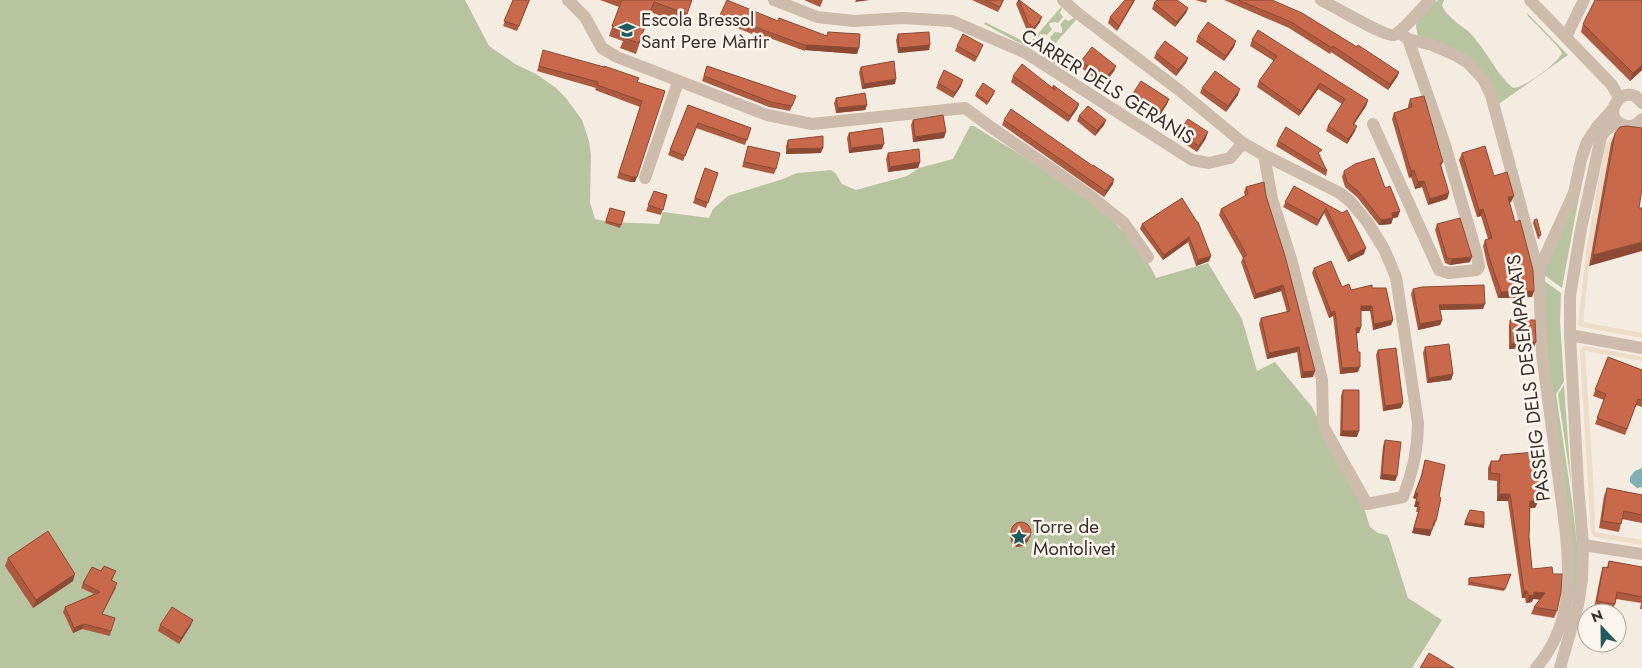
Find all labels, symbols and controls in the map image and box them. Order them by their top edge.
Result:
place label: Escola Bressol Sant Pere Màrtir [641,6,770,55]
school or university icon: Escola Bressol Sant Pere Màrtir [617,20,637,40]
street label: CARRER DELS GERANIS [1016,22,1199,151]
street label: PASSEIG DELS DESEMPARATS [1500,253,1557,503]
place label: Torre de Montolivet [1033,513,1116,562]
place icon: Torre de Montolivet [1009,527,1029,547]
north arrow [1577,603,1627,653]
text: N [1588,605,1606,627]

